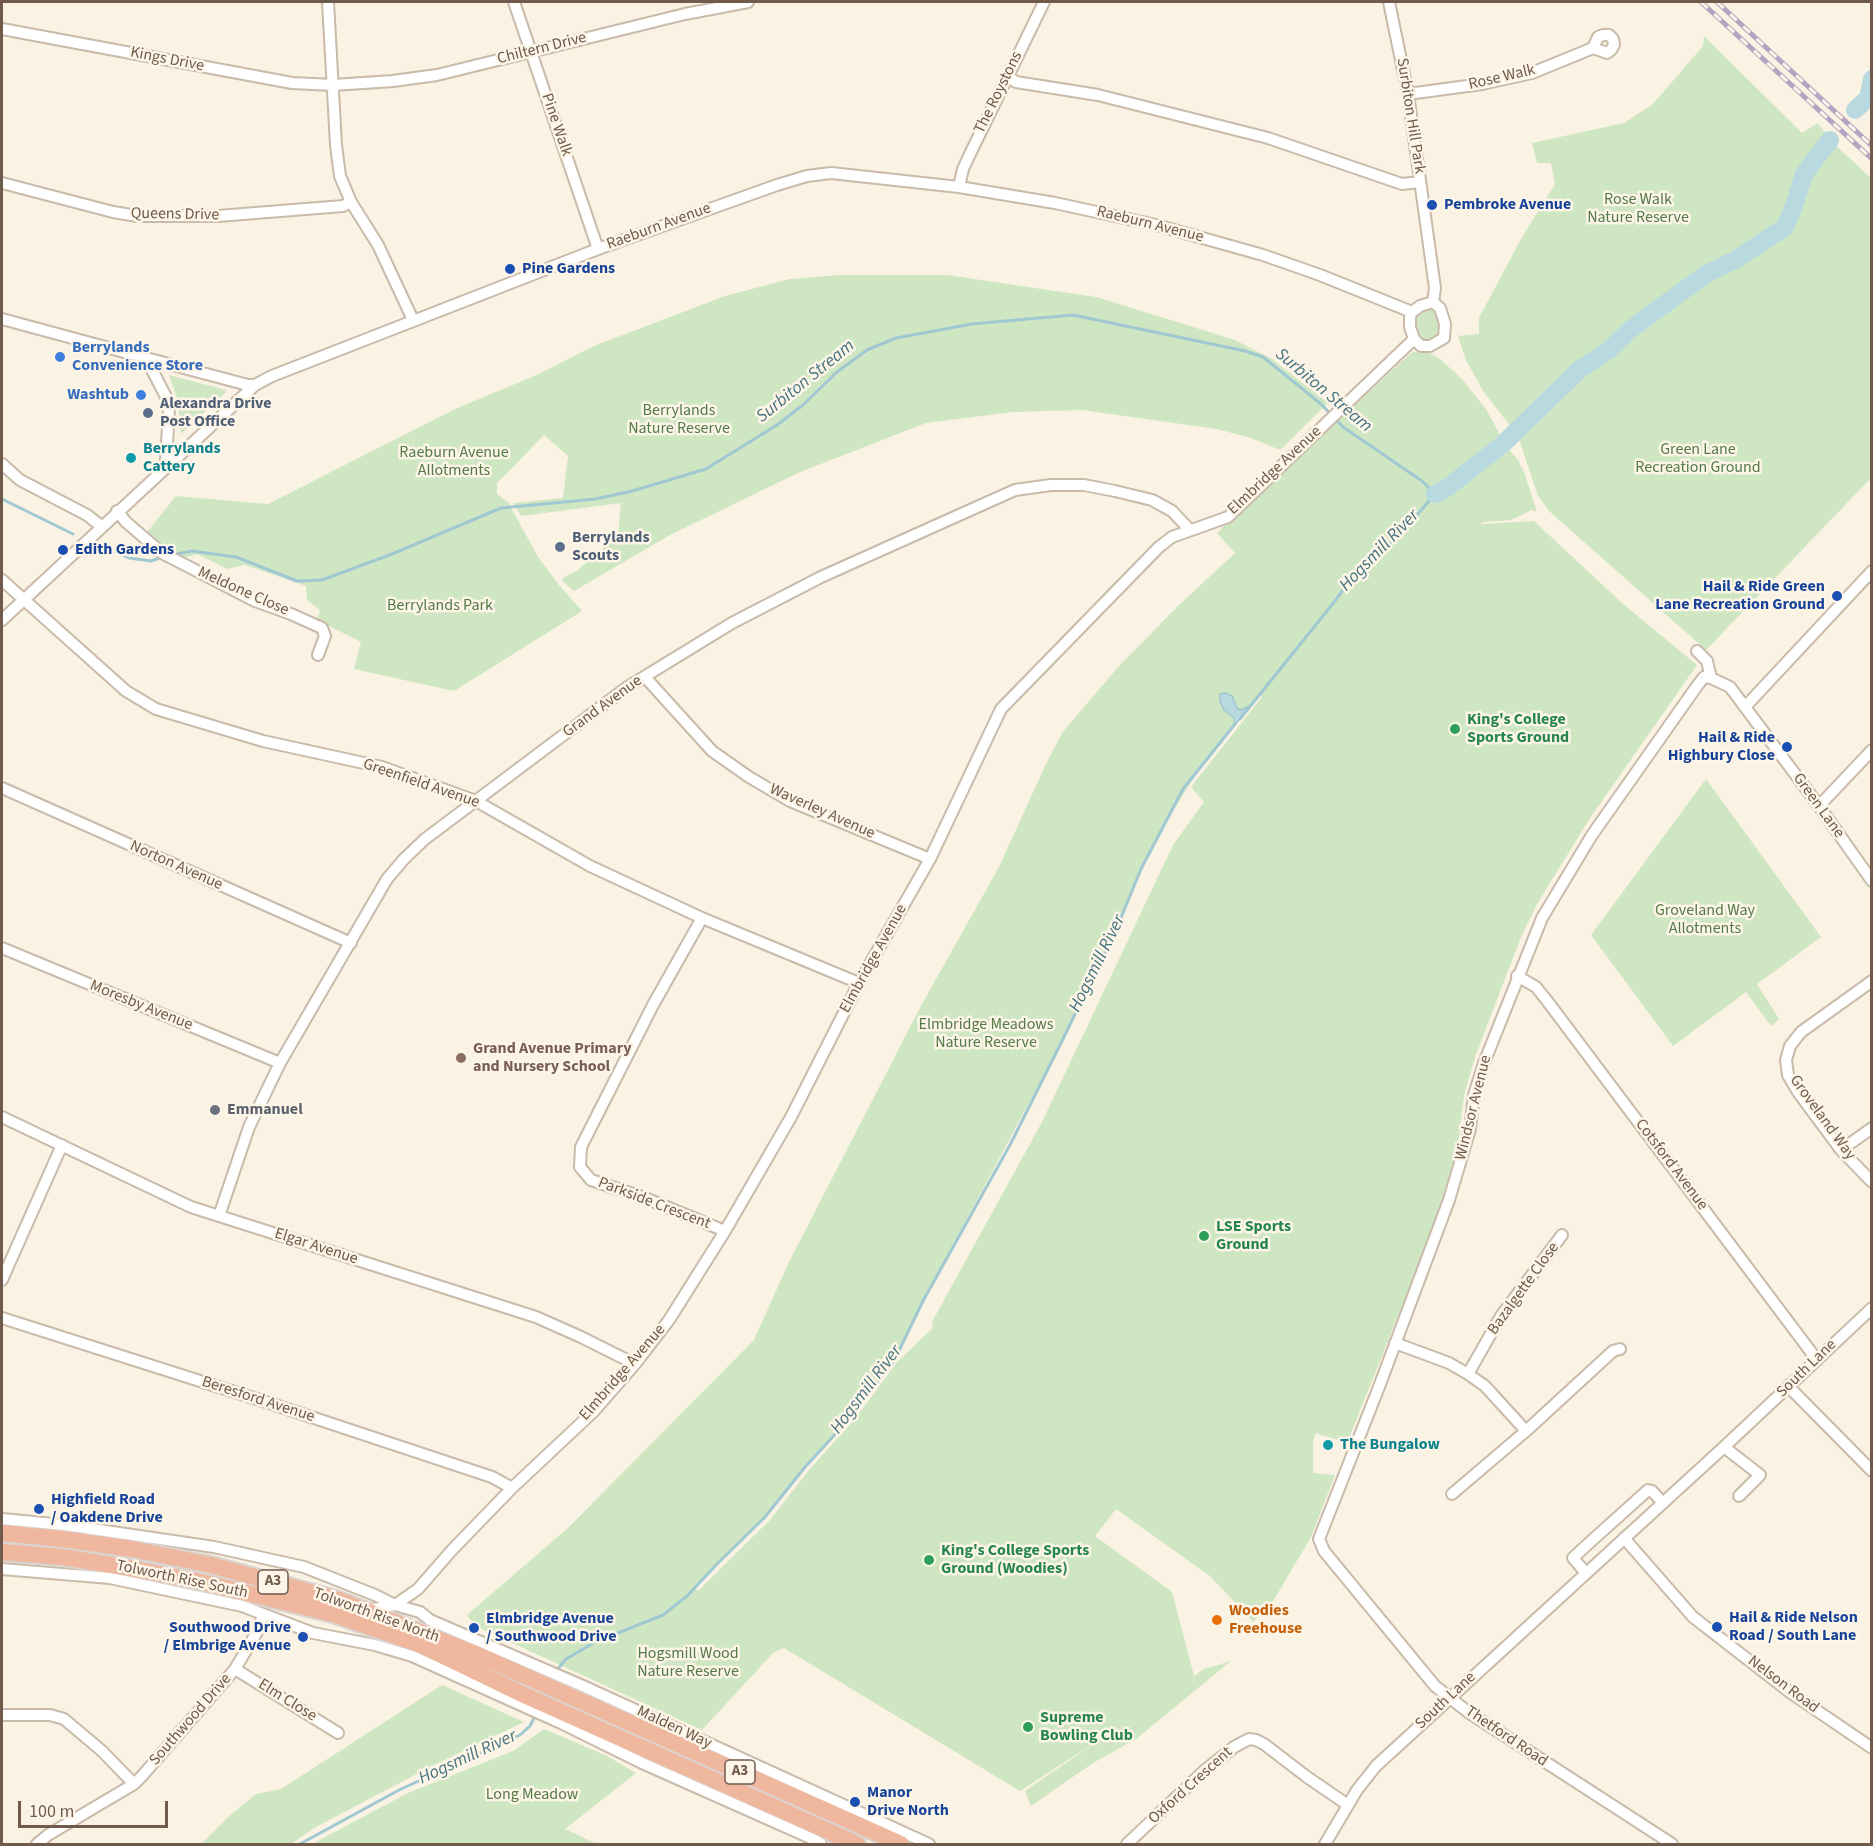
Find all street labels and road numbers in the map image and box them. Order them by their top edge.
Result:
street label: Chiltern Drive [495,29,589,69]
street label: Kings Drive [129,43,205,77]
street label: The Roystons [971,49,1027,137]
street label: Surbiton Hill Park [1391,57,1429,175]
street label: Rose Walk [1467,61,1537,95]
street label: Pine Walk [536,91,576,159]
street label: Raeburn Avenue [604,199,714,255]
street label: Raeburn Avenue [1095,202,1205,248]
street label: Queens Drive [131,205,219,225]
street label: Elmbridge Avenue [1224,423,1326,519]
street label: Meldone Close [195,563,291,621]
street label: Grand Avenue [560,672,646,742]
street label: Greenfield Avenue [360,755,482,813]
street label: Green Lane [1788,770,1848,842]
street label: Waverley Avenue [766,780,878,844]
street label: Norton Avenue [127,837,225,895]
street label: Elmbridge Avenue [836,901,912,1017]
street label: Moresby Avenue [87,977,195,1035]
street label: Windsor Avenue [1452,1053,1496,1163]
street label: Groveland Way [1785,1072,1859,1164]
street label: Cotsford Avenue [1630,1116,1712,1214]
street label: Parkside Crescent [595,1174,713,1234]
street label: Elgar Avenue [272,1225,360,1269]
street label: Bazalgette Close [1484,1239,1564,1339]
street label: Elmbridge Avenue [576,1321,670,1425]
street label: South Lane [1773,1336,1841,1402]
street label: Beresford Avenue [199,1373,317,1427]
street label: Tolworth Rise South [114,1557,250,1603]
road number: A3 [258,1570,288,1594]
street label: Tolworth Rise North [310,1584,442,1648]
street label: Nelson Road [1744,1652,1822,1718]
street label: South Lane [1412,1668,1480,1734]
street label: Southwood Drive [146,1670,236,1770]
street label: Elm Close [254,1676,320,1726]
street label: Malden Way [634,1702,714,1754]
street label: Thetford Road [1461,1702,1551,1772]
street label: Oxford Crescent [1145,1743,1237,1829]
road number: A3 [725,1760,755,1784]

